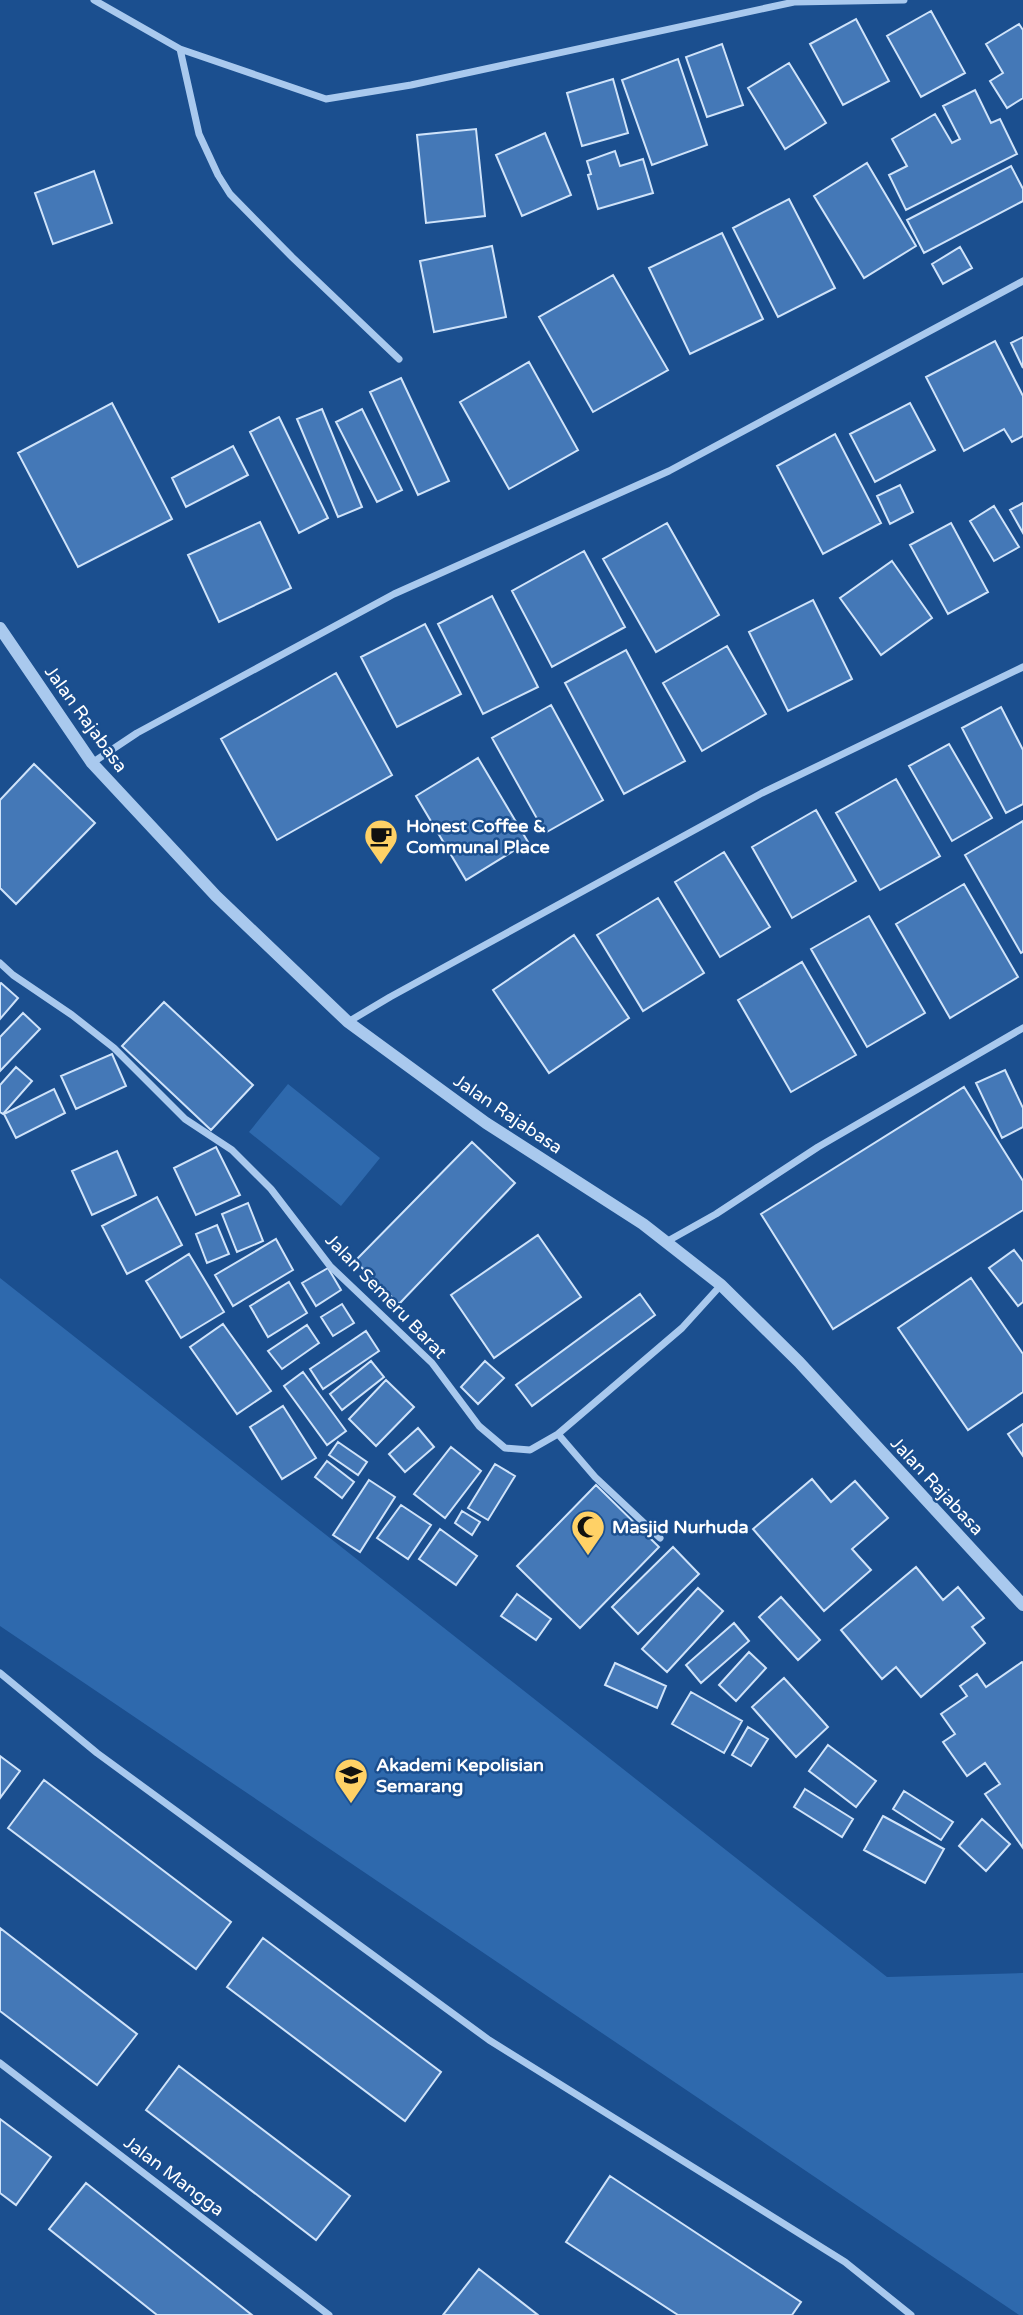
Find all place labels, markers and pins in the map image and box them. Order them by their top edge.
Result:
place label: Honest Coffee & Communal Place [406,815,550,858]
cafe icon: Honest Coffee & Communal Place [362,817,400,866]
mosque icon: Masjid Nurhuda [569,1508,607,1557]
place label: Masjid Nurhuda [612,1516,749,1538]
place label: Akademi Kepolisian Semarang [376,1754,544,1797]
school or university icon: Akademi Kepolisian Semarang [332,1756,370,1805]

